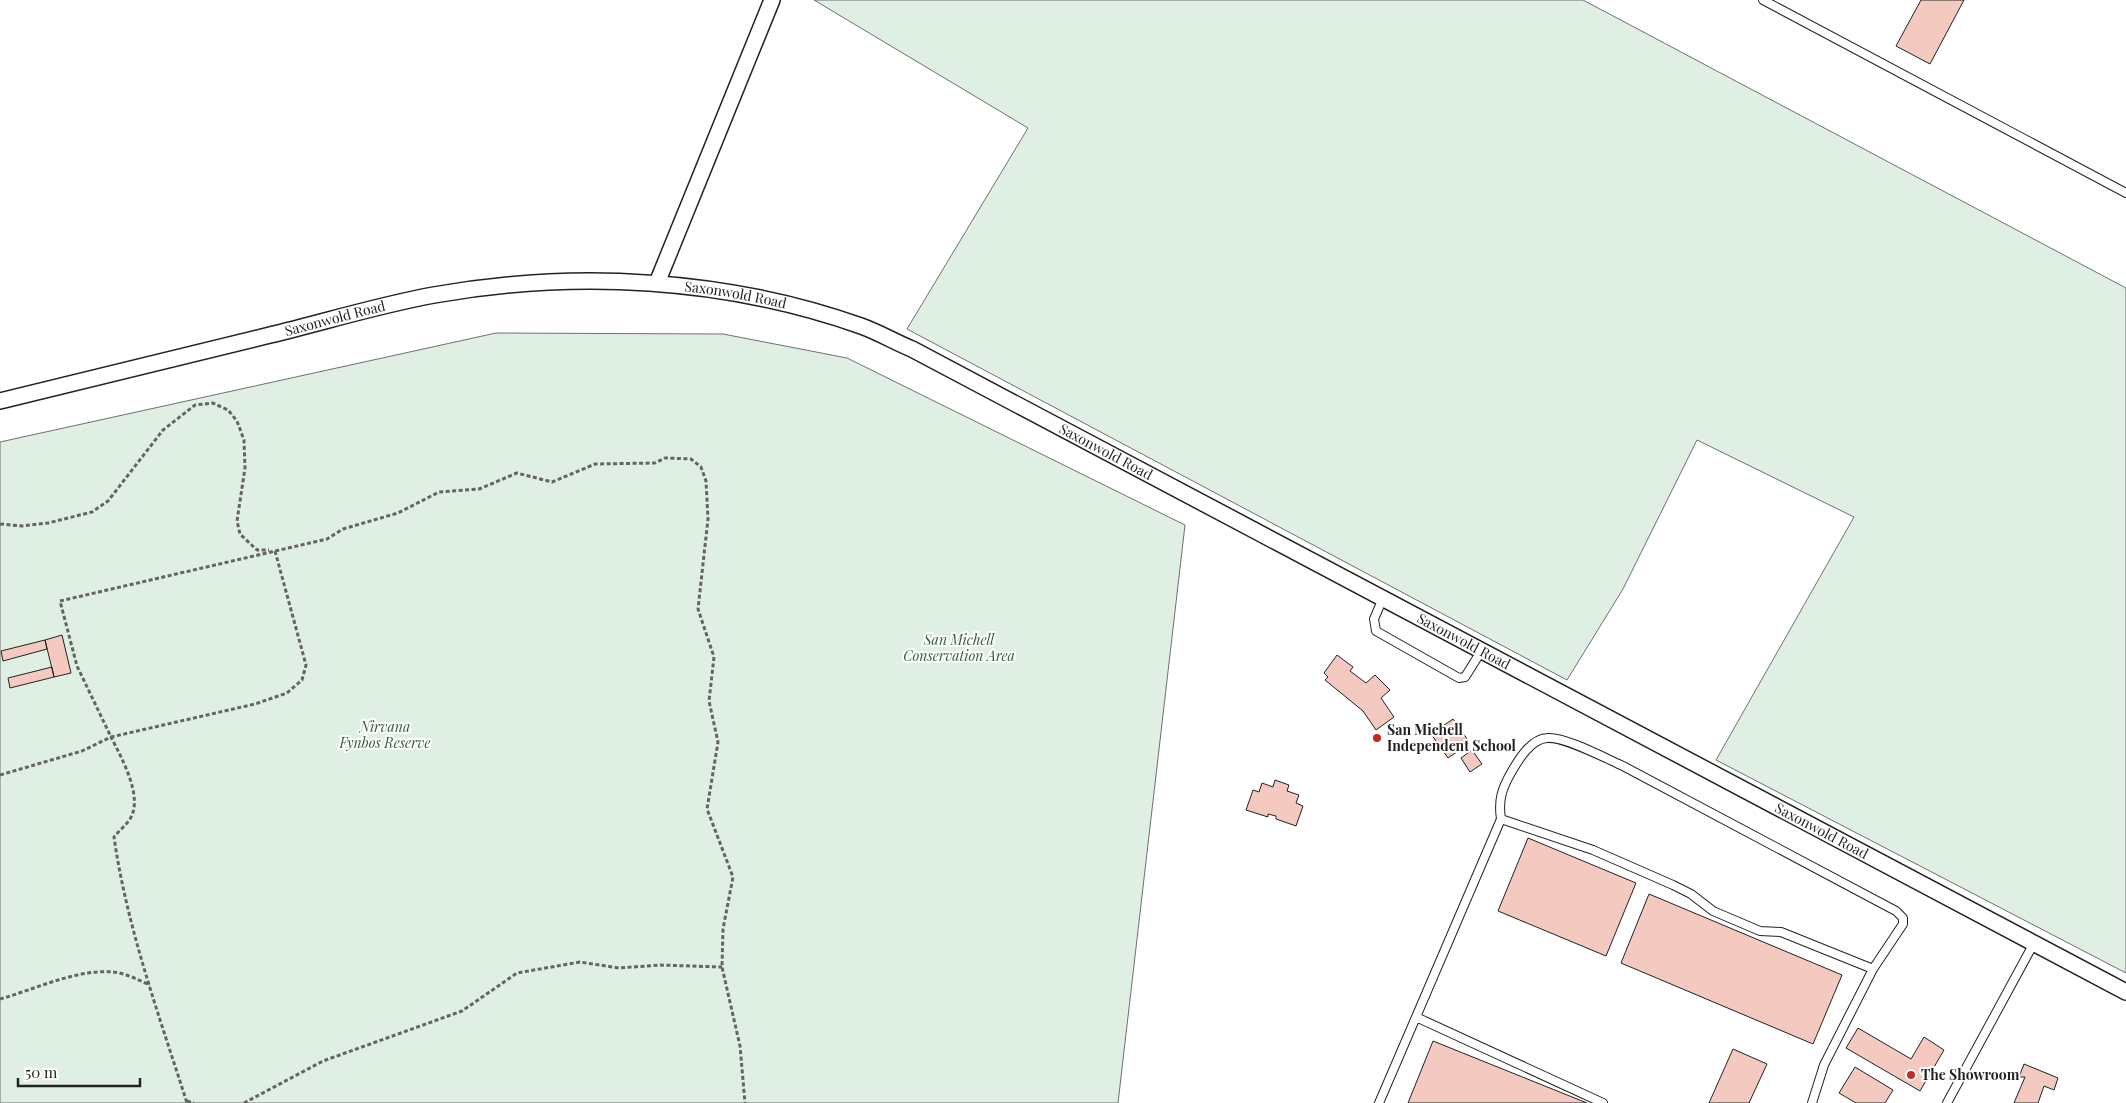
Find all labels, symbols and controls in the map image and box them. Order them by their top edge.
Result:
street label: Saxonwold Road [684,276,788,313]
street label: Saxonwold Road [283,296,387,340]
street label: Saxonwold Road [1056,419,1156,484]
street label: Saxonwold Road [1414,608,1514,673]
park label: San Michell Conservation Area [903,630,1015,665]
park label: Nirvana Fynbos Reserve [339,717,430,752]
place label: San Michell Independent School [1387,720,1517,755]
marker: San Michell Independent School [1371,732,1383,744]
street label: Saxonwold Road [1772,798,1872,863]
scale bar [18,1056,140,1088]
text: 50 m [25,1062,58,1082]
place label: The Showroom [1921,1065,2020,1084]
marker: The Showroom [1905,1069,1917,1081]

